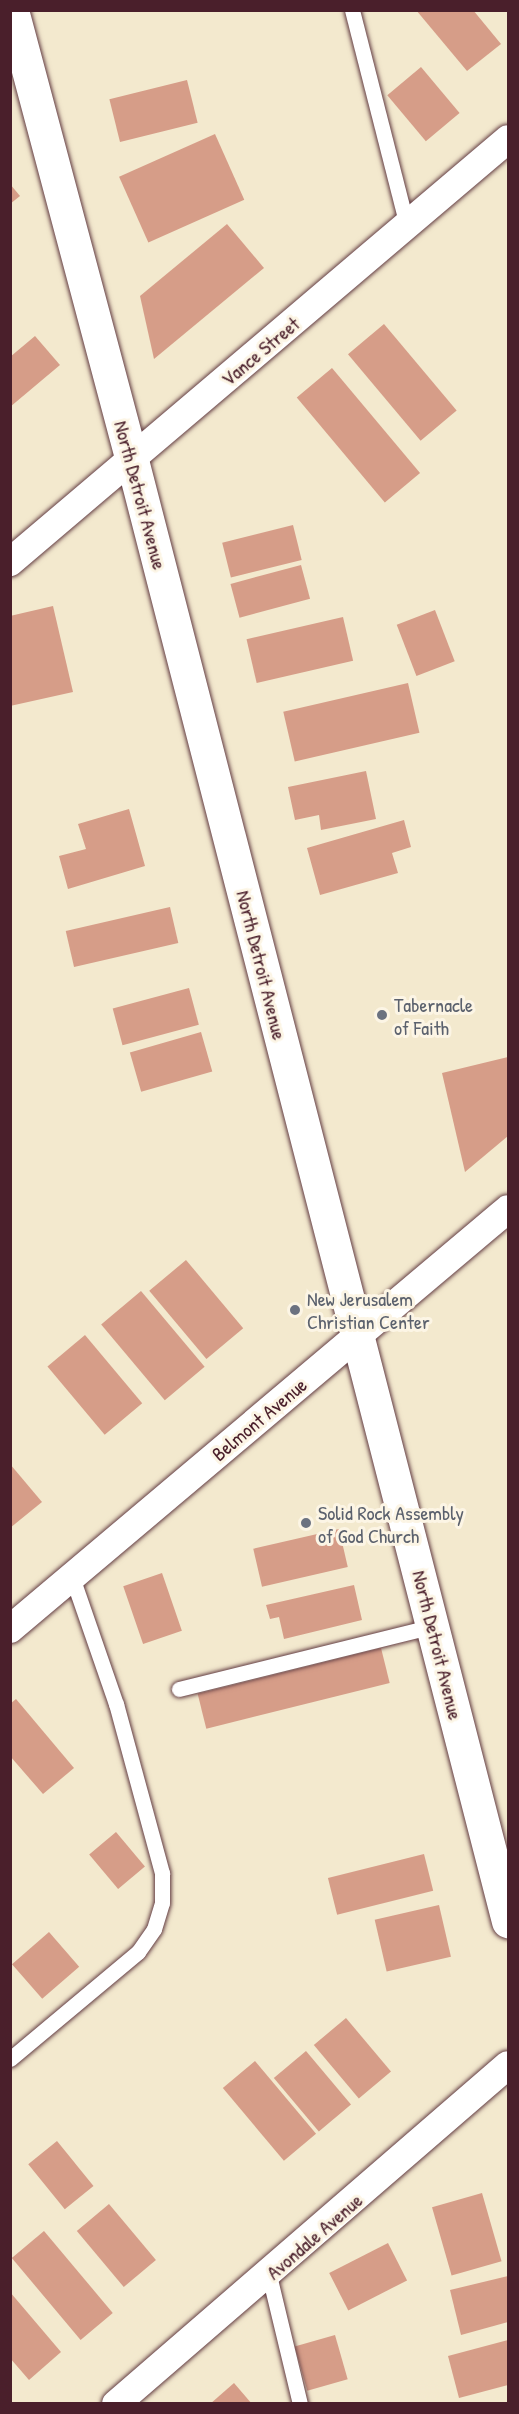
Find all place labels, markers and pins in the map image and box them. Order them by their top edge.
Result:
place label: Tabernacle of Faith [394,992,473,1039]
marker: Tabernacle of Faith [375,1008,389,1022]
place label: New Jerusalem Christian Center [307,1286,430,1333]
marker: New Jerusalem Christian Center [288,1303,302,1317]
place label: Solid Rock Assembly of God Church [318,1500,464,1547]
marker: Solid Rock Assembly of God Church [299,1516,313,1530]

